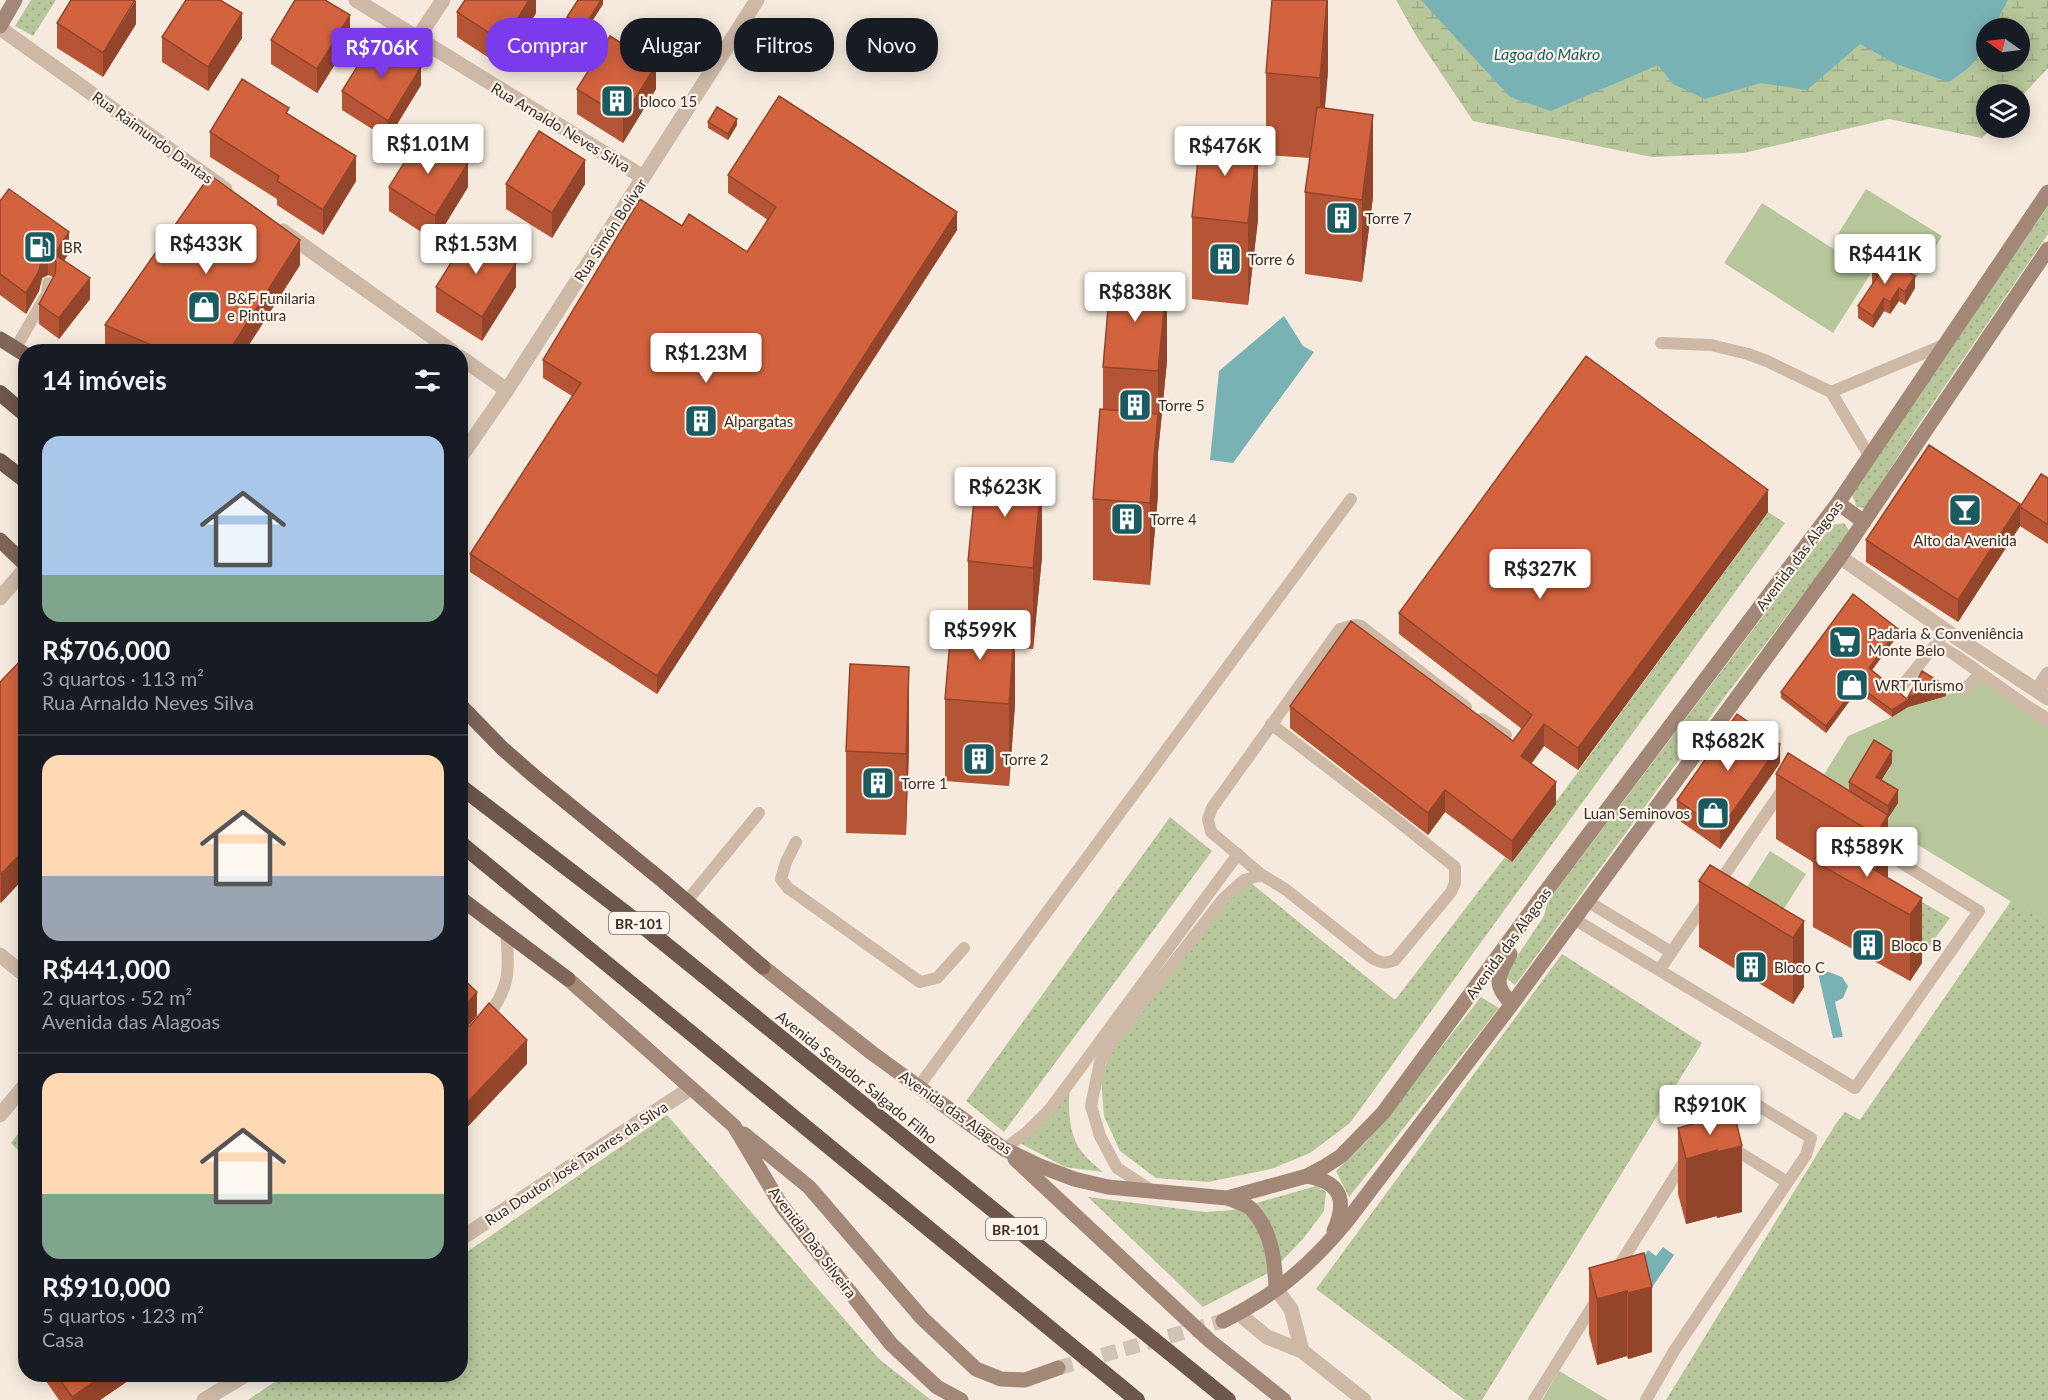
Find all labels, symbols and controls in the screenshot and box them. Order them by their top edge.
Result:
chip: Comprar [486,18,608,72]
chip: Alugar [620,18,722,72]
chip: Filtros [734,18,834,72]
chip: Novo [846,18,938,72]
north arrow [1976,18,2030,72]
map controls [1976,18,2030,138]
pin: R$706K [333,28,431,79]
text: R$706K [346,35,418,59]
water label: Lagoa do Makro [1494,44,1600,63]
street label: Rua Arnaldo Neves Silva [488,78,634,176]
building icon: bloco 15 [599,83,635,119]
button: layers [1976,84,2030,138]
street label: Rua Raimundo Dantas [89,87,217,187]
place label: bloco 15 [640,92,697,110]
pin: R$1.01M [373,124,483,175]
pin: R$476K [1176,126,1274,177]
text: R$1.01M [387,131,469,155]
text: R$476K [1189,133,1261,157]
street label: Rua Simón Bolívar [570,175,650,285]
building icon: Torre 7 [1324,200,1360,236]
place label: Torre 7 [1365,209,1412,227]
pin: R$433K [157,224,255,275]
pin: R$1.53M [421,224,531,275]
fuel station icon: BR [22,229,58,265]
text: R$433K [170,231,242,255]
text: R$1.53M [435,231,517,255]
pin: R$441K [1836,234,1934,285]
place label: BR [63,238,83,256]
building icon: Torre 6 [1207,241,1243,277]
text: R$441K [1849,241,1921,265]
place label: Torre 6 [1248,250,1295,268]
pin: R$838K [1086,272,1184,323]
text: R$838K [1099,279,1171,303]
shop icon: B&F Funilaria e Pintura [186,289,222,325]
place label: B&F Funilaria e Pintura [227,289,315,324]
pin: R$1.23M [651,333,761,384]
text: R$1.23M [665,340,747,364]
text: 14 imóveis [42,364,167,396]
icon: filters [411,364,444,397]
building icon: Torre 5 [1117,387,1153,423]
place label: Torre 5 [1158,396,1205,414]
building icon: Alpargatas [683,403,719,439]
place label: Alpargatas [724,412,793,430]
pin: R$623K [956,467,1054,518]
text: R$623K [969,474,1041,498]
icon: home [189,475,297,583]
bar icon: Alto da Avenida [1947,492,1983,528]
street label: Avenida das Alagoas [1752,496,1846,614]
building icon: Torre 4 [1109,501,1145,537]
place label: Torre 4 [1150,510,1197,528]
place label: Alto da Avenida [1913,531,2017,549]
pin: R$327K [1491,549,1589,600]
text: R$327K [1504,556,1576,580]
pin: R$599K [931,610,1029,661]
text: R$599K [944,617,1016,641]
supermarket icon: Padaria & Conveniência Monte Belo [1827,624,1863,660]
place label: Padaria & Conveniência Monte Belo [1868,624,2023,659]
text: R$706,000 [42,634,170,666]
text: 3 quartos · 113 m² [42,666,204,690]
shop icon: WRT Turismo [1834,667,1870,703]
place label: WRT Turismo [1875,676,1963,694]
text: Rua Arnaldo Neves Silva [42,690,254,714]
pin: R$682K [1679,721,1777,772]
text: R$682K [1692,728,1764,752]
building icon: Torre 2 [961,741,997,777]
place label: Torre 2 [1002,750,1049,768]
building icon: Torre 1 [860,765,896,801]
place label: Torre 1 [901,774,948,792]
icon: home [189,794,297,902]
shop icon: Luan Seminovos [1695,795,1731,831]
place label: Luan Seminovos [1584,804,1690,822]
pin: R$589K [1818,827,1916,878]
text: R$589K [1831,834,1903,858]
street label: Avenida das Alagoas [1461,884,1555,1002]
road number: BR-101 [609,912,669,934]
building icon: Bloco B [1850,927,1886,963]
place label: Bloco B [1891,936,1942,954]
building icon: Bloco C [1733,949,1769,985]
text: R$441,000 [42,953,170,985]
place label: Bloco C [1774,958,1825,976]
text: 2 quartos · 52 m² [42,985,192,1009]
street label: Avenida Senador Salgado Filho [773,1006,941,1148]
text: Avenida das Alagoas [42,1009,220,1033]
street label: Avenida das Alagoas [896,1066,1016,1158]
pin: R$910K [1661,1085,1759,1136]
text: R$910K [1674,1092,1746,1116]
street label: Rua Doutor José Tavares da Silva [481,1097,671,1229]
icon: home [189,1112,297,1220]
street label: Avenida Dão Silveira [765,1183,861,1301]
road number: BR-101 [986,1218,1046,1240]
text: R$910,000 [42,1271,170,1303]
text: 5 quartos · 123 m² [42,1303,204,1327]
text: Casa [42,1327,84,1351]

